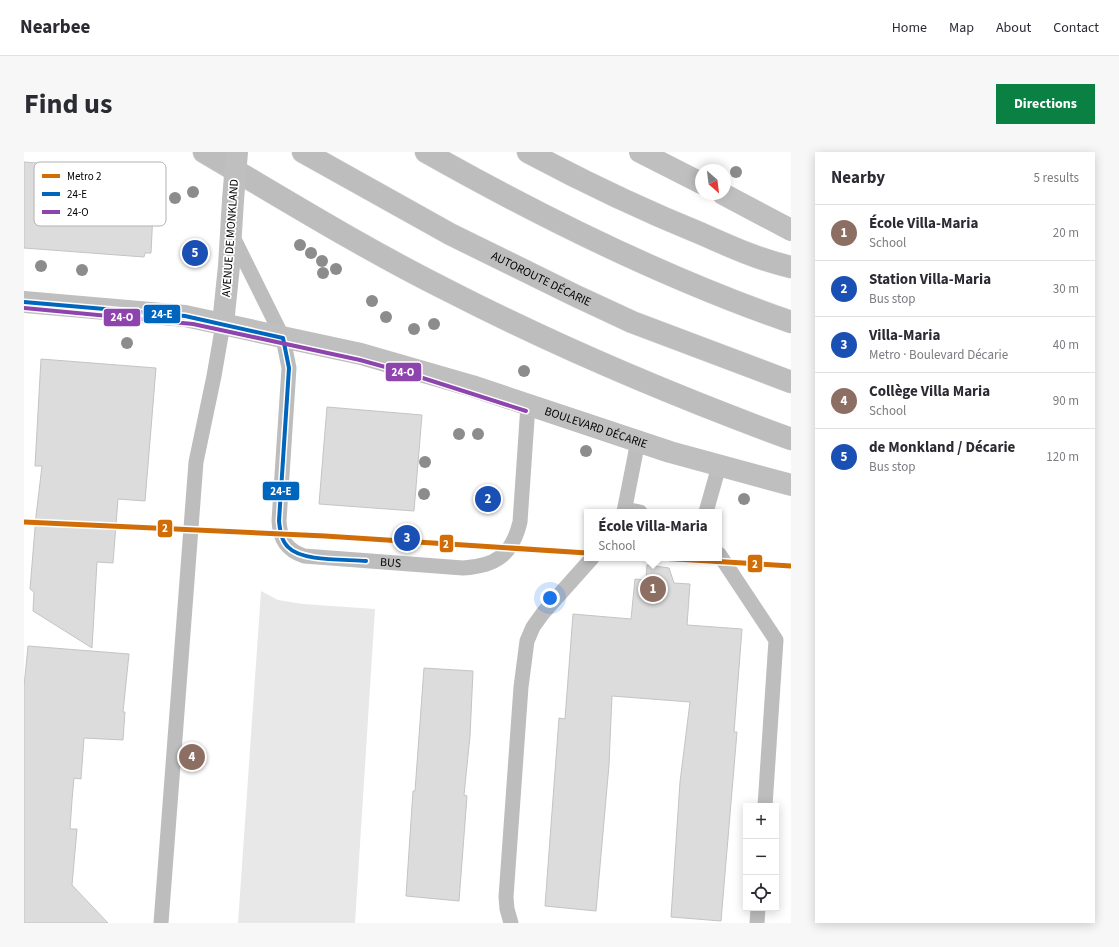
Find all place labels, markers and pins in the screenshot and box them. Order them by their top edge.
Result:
pin: 5 [182,238,208,268]
pin: 2 [475,484,501,514]
pin: 3 [394,523,420,553]
pin: 1 [640,574,666,604]
pin: 4 [179,742,205,772]

